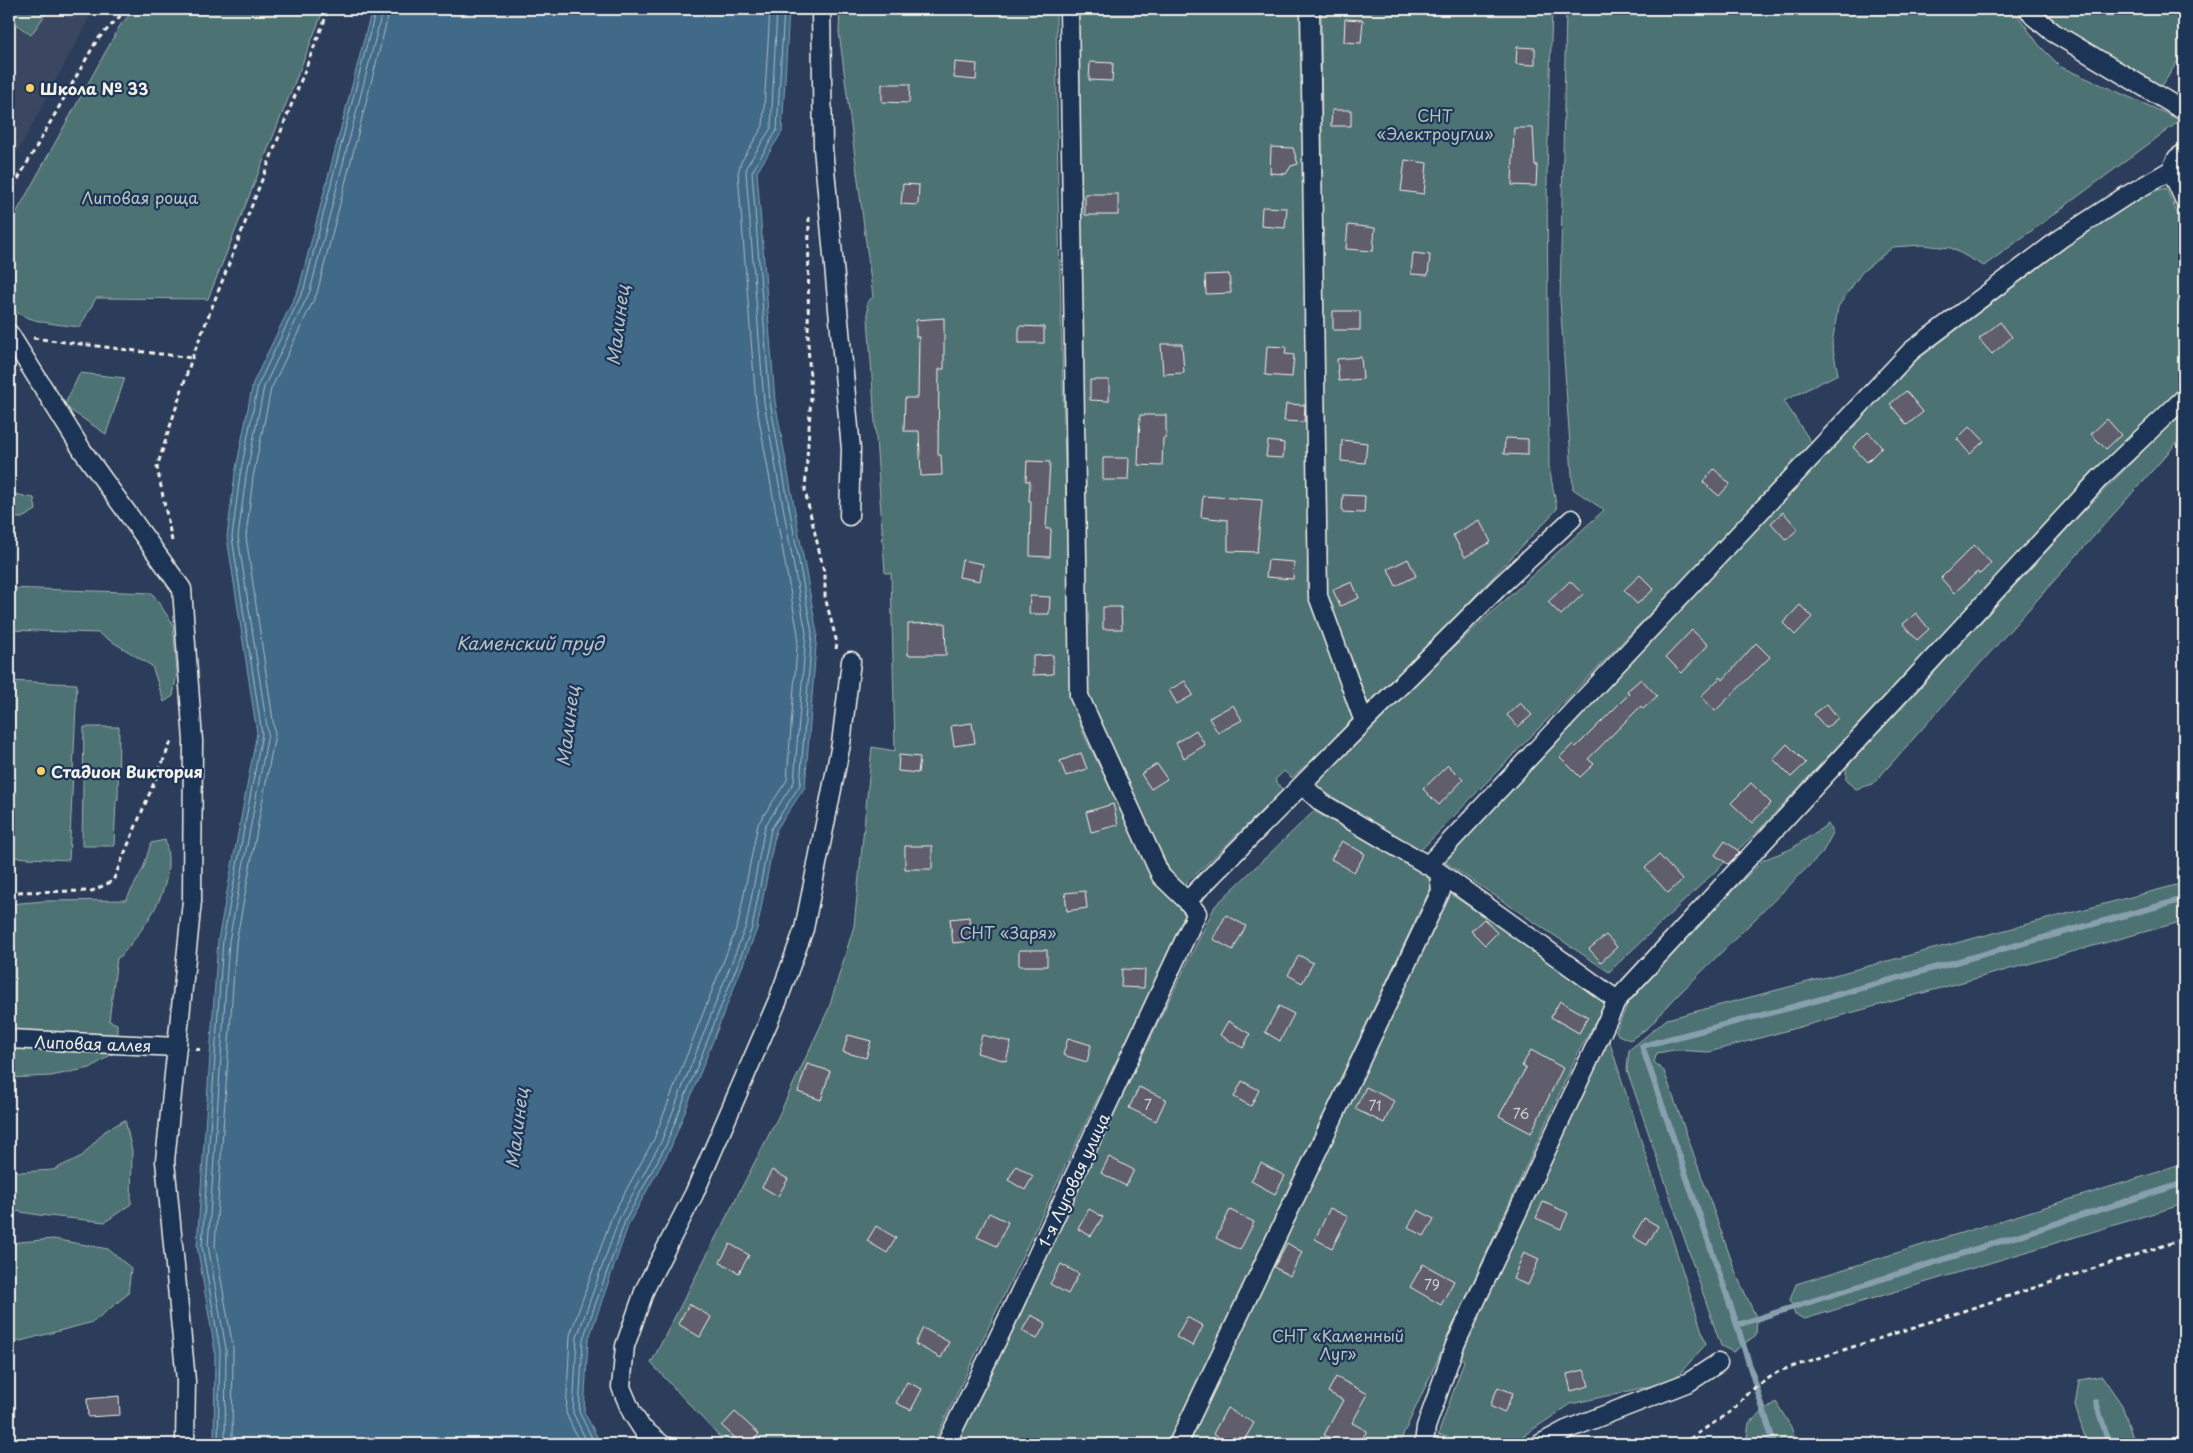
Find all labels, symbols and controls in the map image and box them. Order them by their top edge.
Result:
place label: Школа № 33 [40,76,148,100]
marker: Школа № 33 [24,82,36,94]
park label: СНТ «Электроугли» [1377,103,1493,145]
park label: Липовая роща [82,185,198,209]
water label: Малинец [599,283,635,367]
water label: Каменский пруд [456,629,605,656]
water label: Малинец [549,684,585,768]
place label: Стадион Виктория [51,759,203,783]
marker: Стадион Виктория [35,765,47,777]
park label: СНТ «Заря» [960,920,1056,944]
street label: Липовая аллея [34,1029,152,1057]
water label: Малинец [498,1086,534,1170]
house number: 7 [1144,1094,1152,1115]
house number: 71 [1368,1095,1382,1116]
house number: 76 [1513,1103,1530,1124]
street label: 1-я Луговая улица [1031,1109,1115,1251]
house number: 79 [1424,1274,1440,1295]
park label: СНТ «Каменный Луг» [1272,1323,1404,1365]

